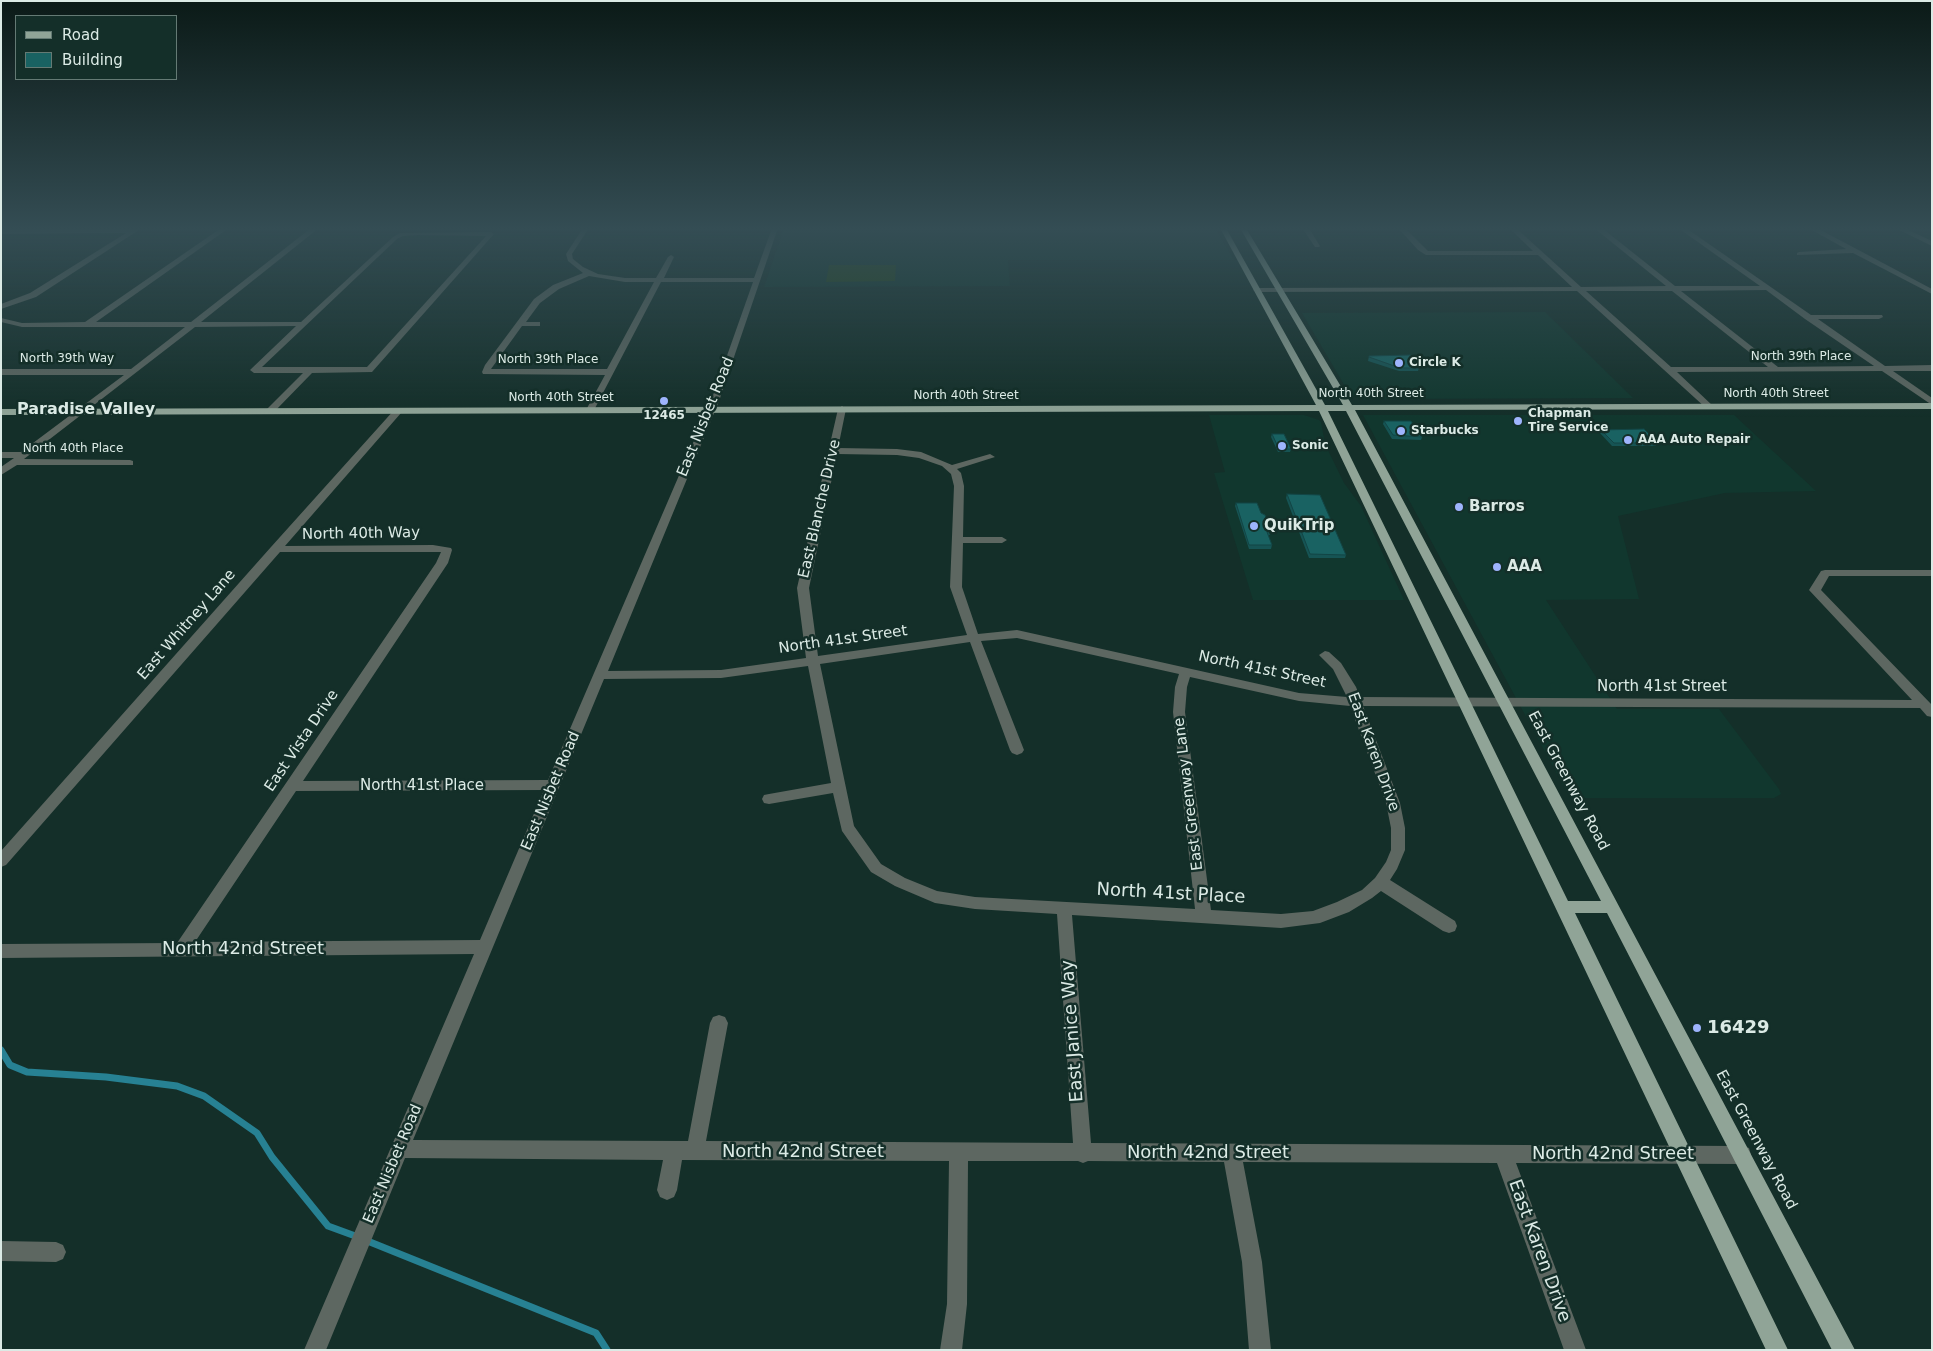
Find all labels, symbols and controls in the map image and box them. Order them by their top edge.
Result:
legend [15,15,178,80]
text: Road [62,26,100,44]
text: Building [62,51,123,69]
street label: North 39th Place [1751,350,1851,364]
street label: North 39th Way [20,352,114,366]
street label: North 39th Place [498,353,598,367]
street label: East Nisbet Road [674,355,738,479]
place label: Circle K [1409,356,1461,370]
marker: Circle K [1393,357,1405,369]
street label: North 40th Street [1318,387,1424,401]
street label: North 40th Street [1723,387,1829,401]
street label: North 40th Street [913,389,1019,403]
street label: North 40th Street [508,391,614,405]
marker: 12465 [658,395,670,407]
district label: Paradise Valley [17,400,155,420]
place label: Chapman Tire Service [1528,407,1608,435]
place label: 12465 [643,409,685,423]
marker: Chapman Tire Service [1512,415,1524,427]
place label: Starbucks [1411,424,1479,438]
marker: Starbucks [1395,425,1407,437]
place label: AAA Auto Repair [1638,433,1750,447]
marker: AAA Auto Repair [1622,434,1634,446]
street label: East Blanche Drive [795,438,845,580]
place label: Sonic [1292,439,1329,453]
marker: Sonic [1276,440,1288,452]
street label: North 40th Place [23,442,123,456]
place label: Barros [1469,498,1525,516]
marker: Barros [1453,501,1465,513]
place label: QuikTrip [1264,517,1334,535]
marker: QuikTrip [1248,520,1260,532]
street label: North 40th Way [302,524,420,544]
place label: AAA [1507,558,1542,576]
marker: AAA [1491,561,1503,573]
street label: East Whitney Lane [134,566,240,684]
street label: North 41st Street [777,622,909,658]
street label: North 41st Street [1197,648,1327,692]
street label: North 41st Street [1597,678,1727,696]
street label: East Vista Drive [261,687,343,795]
street label: East Karen Drive [1343,690,1403,814]
street label: East Greenway Road [1524,708,1612,854]
street label: East Greenway Lane [1171,717,1207,871]
street label: East Nisbet Road [518,729,584,853]
street label: North 41st Place [360,777,484,795]
street label: North 41st Place [1096,879,1246,909]
street label: North 42nd Street [162,938,324,960]
street label: East Janice Way [1057,959,1089,1103]
place label: 16429 [1707,1017,1770,1039]
marker: 16429 [1691,1022,1703,1034]
street label: East Greenway Road [1712,1067,1800,1213]
street label: East Nisbet Road [360,1102,426,1226]
street label: North 42nd Street [722,1141,884,1163]
street label: North 42nd Street [1127,1142,1289,1164]
street label: North 42nd Street [1532,1143,1694,1165]
street label: East Karen Drive [1503,1177,1575,1325]

